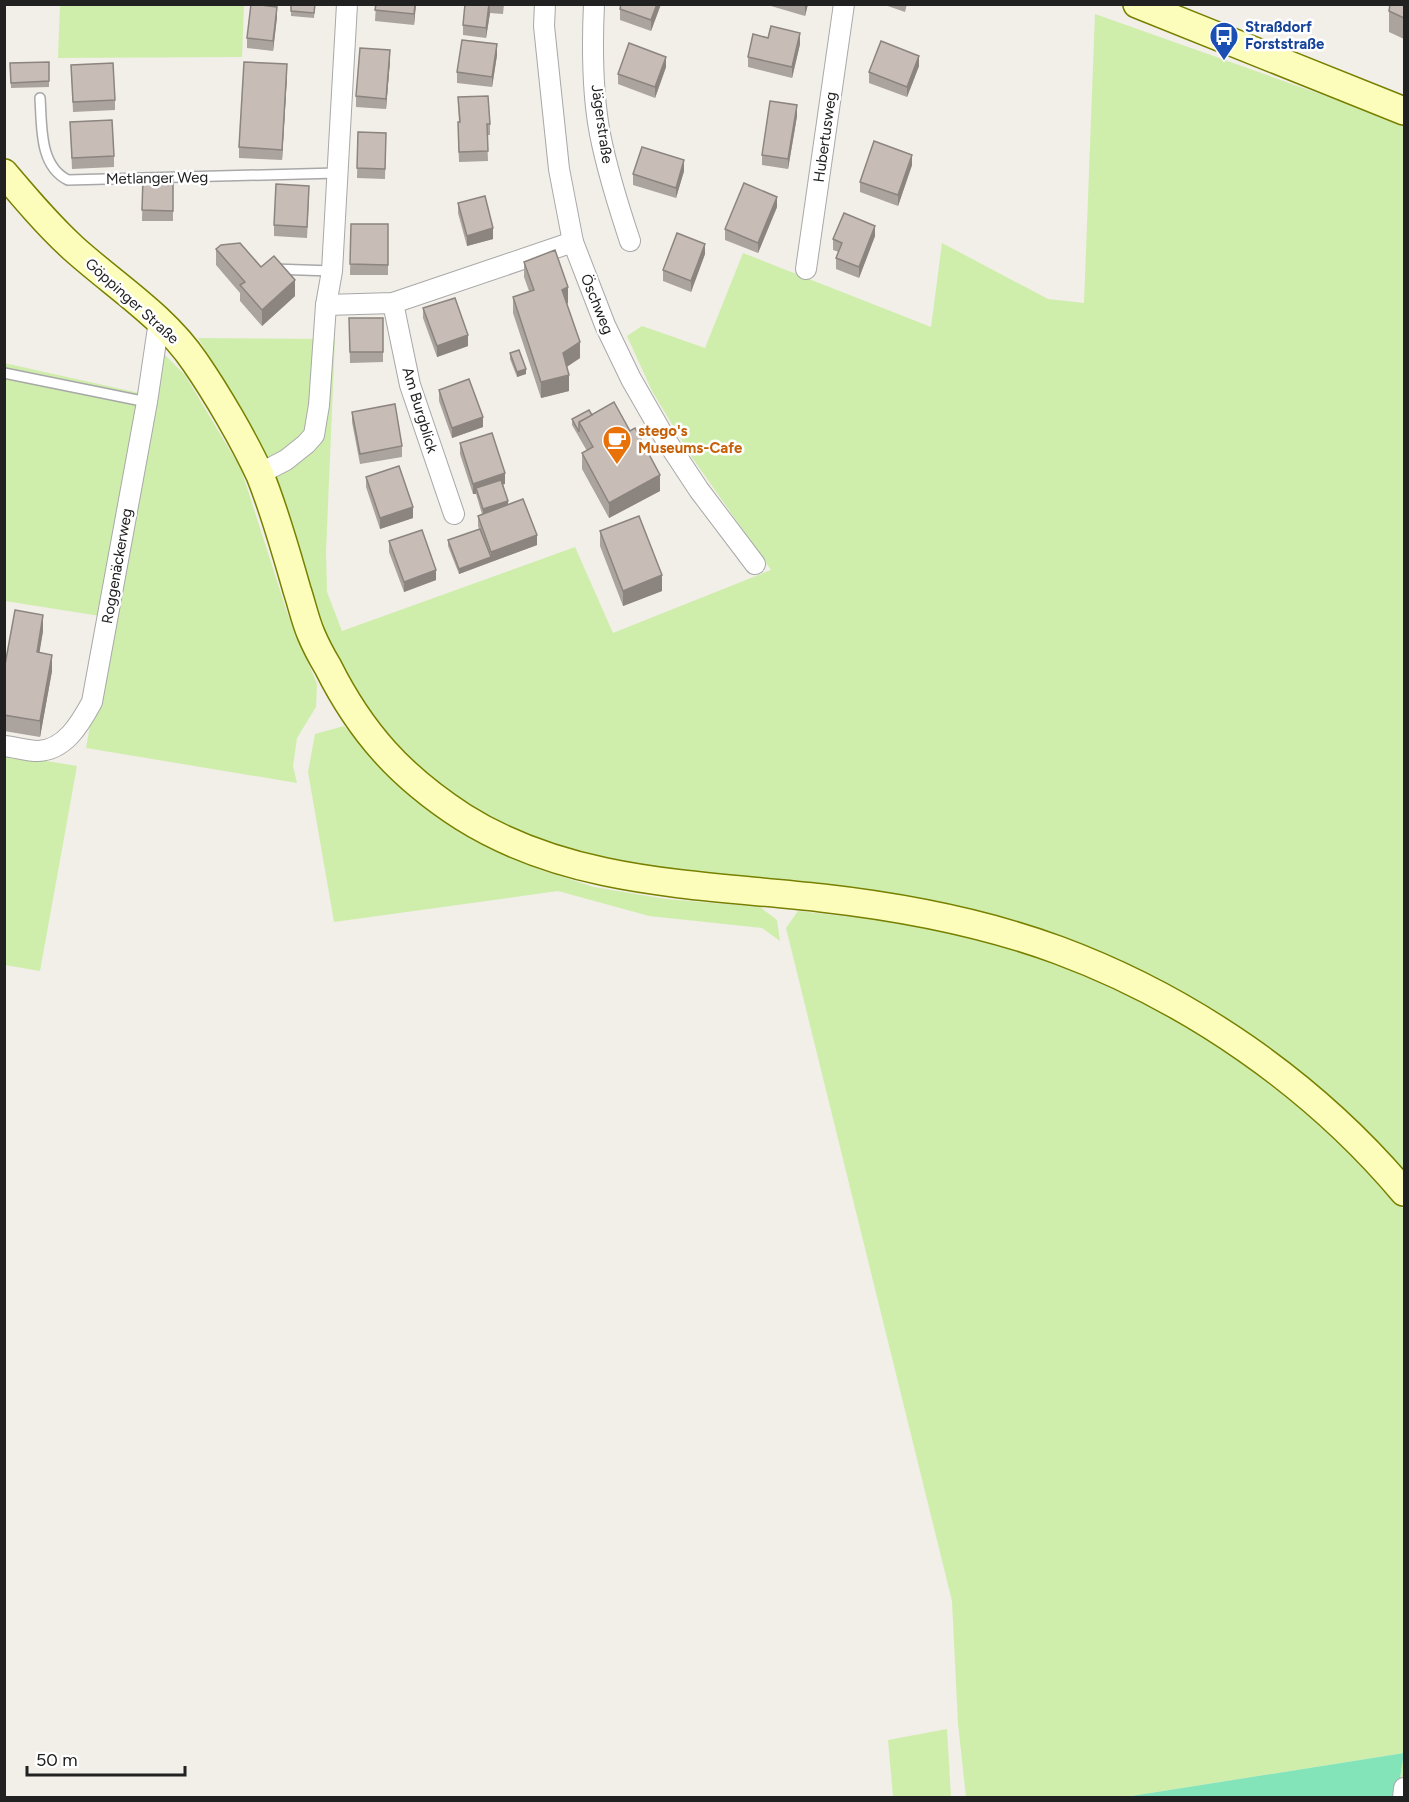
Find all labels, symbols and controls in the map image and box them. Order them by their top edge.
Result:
place label: Straßdorf Forststraße [1245,18,1325,53]
bus stop icon: Straßdorf Forststraße [1208,20,1240,62]
street label: Jägerstraße [588,83,616,165]
street label: Hubertusweg [810,91,840,183]
street label: Metlanger Weg [106,168,208,188]
street label: Göppinger Straße [81,254,183,348]
street label: Öschweg [577,271,617,337]
street label: Am Burgblick [398,365,442,456]
place label: stego's Museums-Cafe [638,422,743,457]
cafe icon: stego's Museums-Cafe [601,424,633,466]
street label: Roggenäckerweg [98,507,136,625]
scale bar [27,1739,184,1777]
text: 50 m [36,1749,78,1771]

